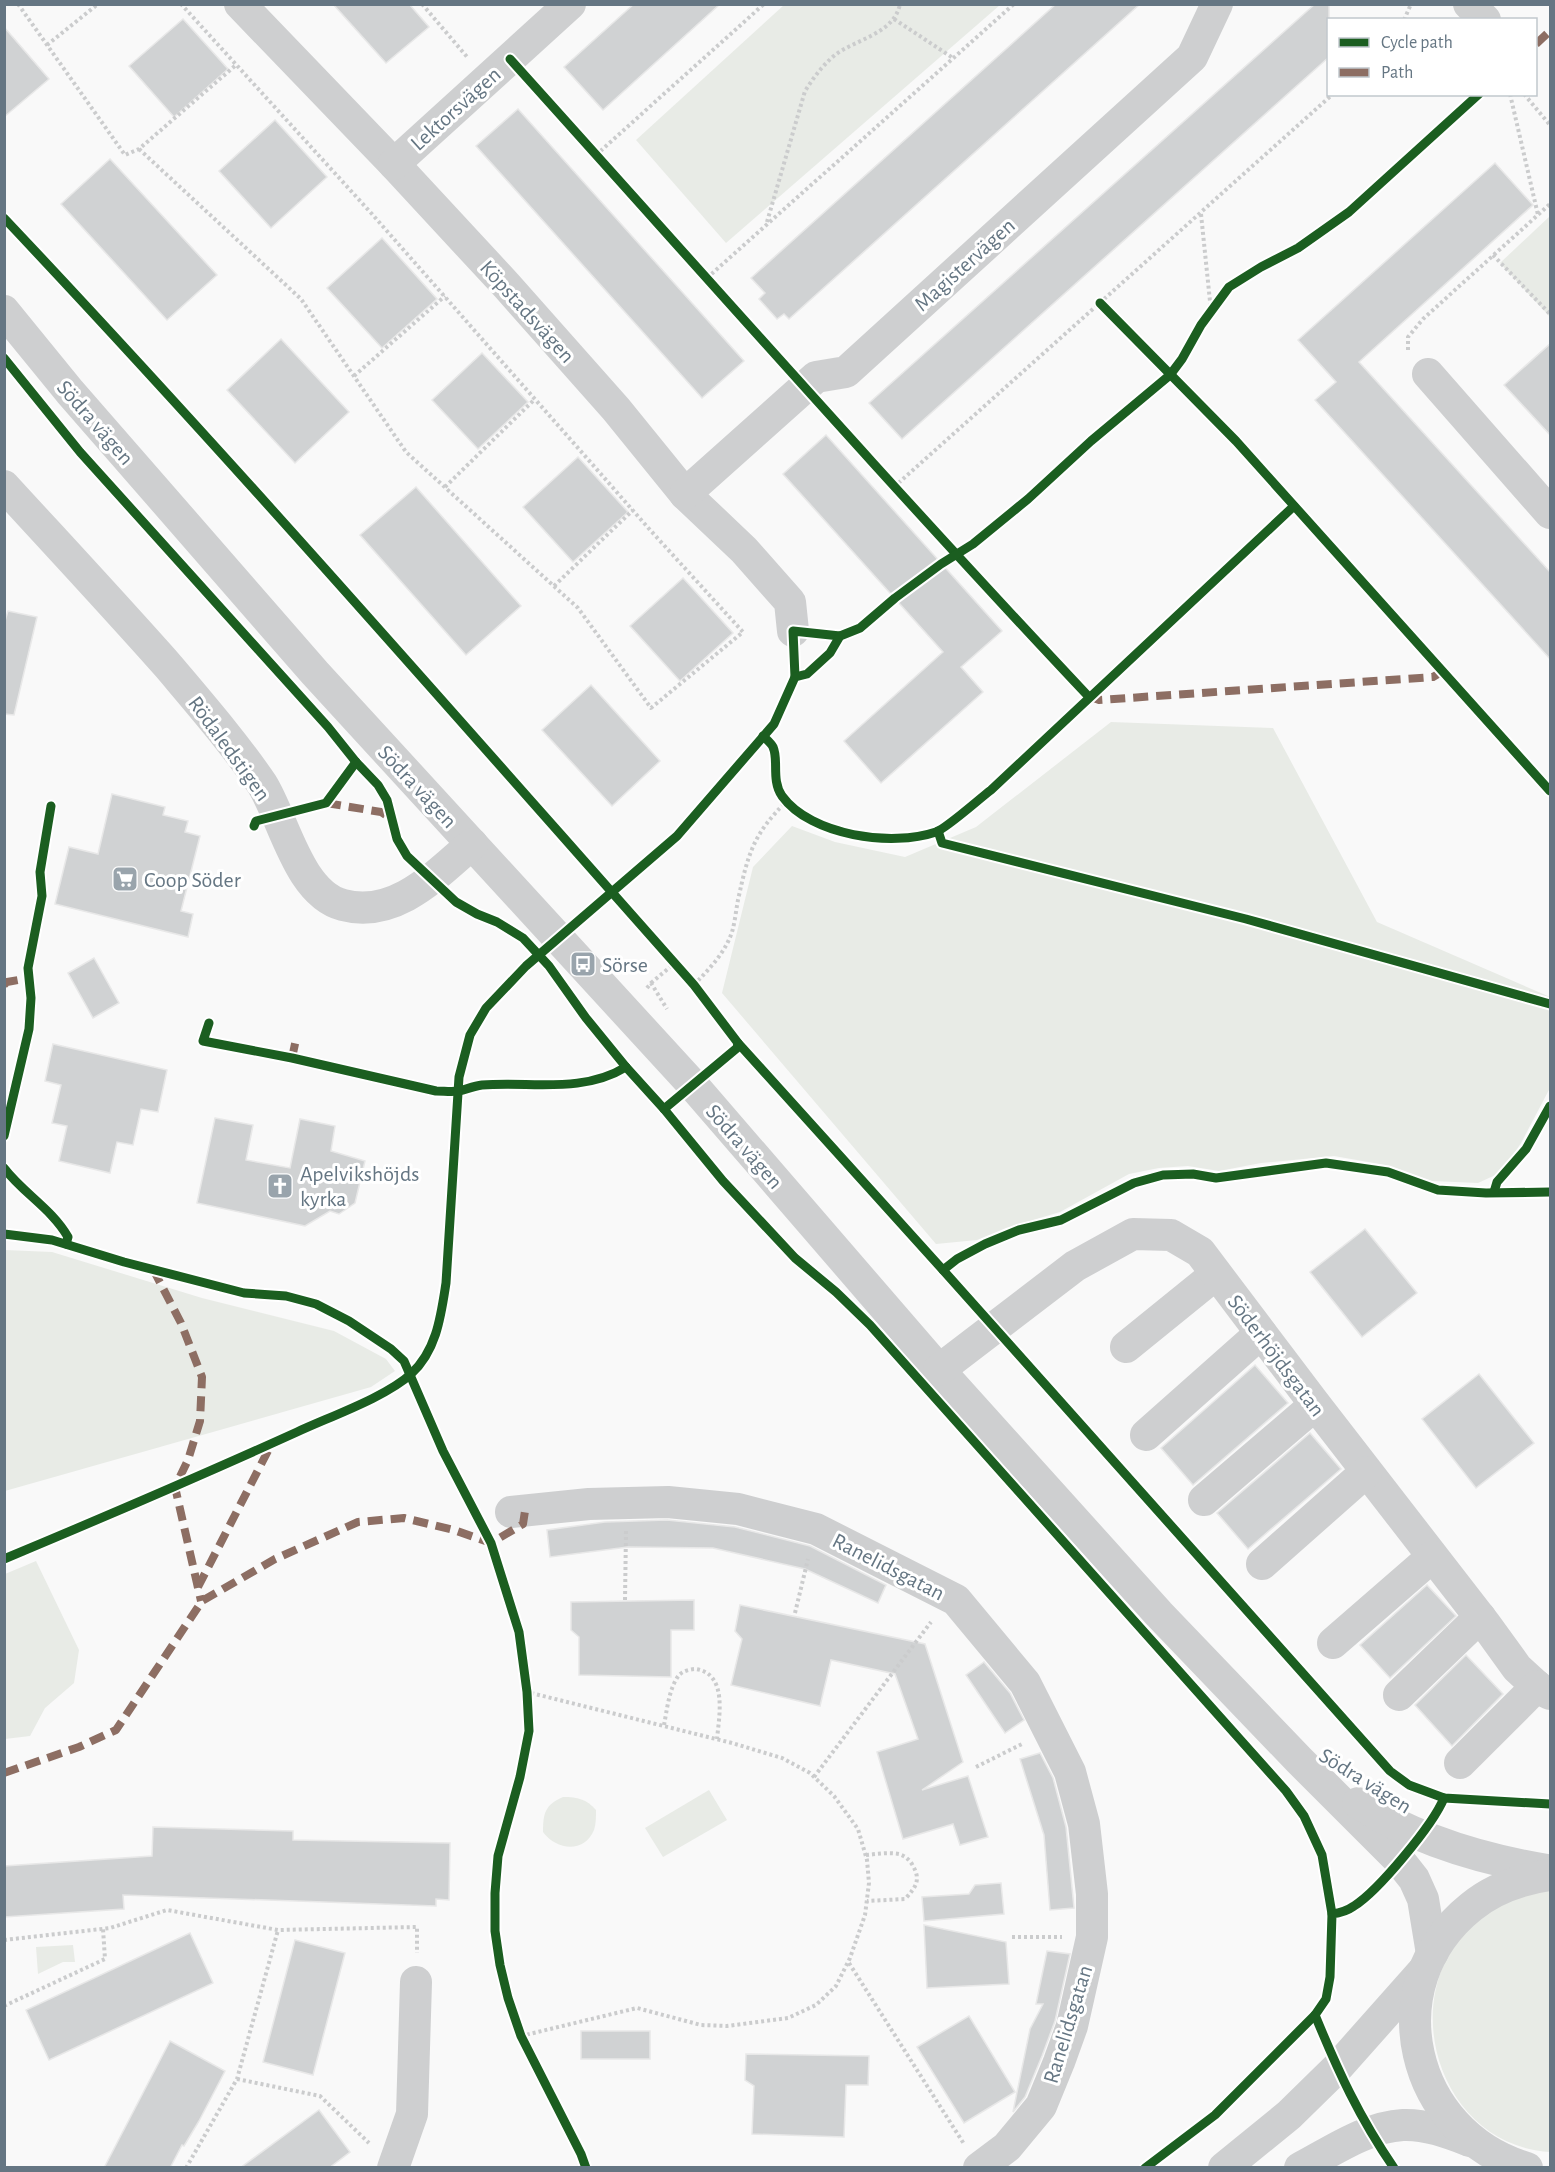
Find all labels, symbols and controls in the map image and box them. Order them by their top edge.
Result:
legend [1327,18,1537,96]
text: Cycle path [1381,34,1453,52]
street label: Lektorsvägen [406,63,505,155]
text: Path [1381,64,1413,82]
street label: Magistervägen [910,214,1019,315]
street label: Köpstadsvägen [476,256,579,367]
street label: Södra vägen [53,376,138,469]
street label: Rödaledstigen [184,692,274,805]
street label: Södra vägen [374,741,461,832]
supermarket icon: Coop Söder [110,864,140,894]
place label: Coop Söder [144,869,241,891]
bus stop icon: Sörse [568,949,598,979]
place label: Sörse [602,954,648,976]
street label: Södra vägen [702,1100,787,1193]
place label: Apelvikshöjds kyrka [300,1163,419,1210]
church icon: Apelvikshöjds kyrka [265,1171,295,1201]
street label: Söderhöjdsgatan [1224,1291,1329,1420]
street label: Ranelidsgatan [829,1529,948,1604]
street label: Södra vägen [1315,1744,1415,1818]
street label: Ranelidsgatan [1040,1963,1096,2086]

